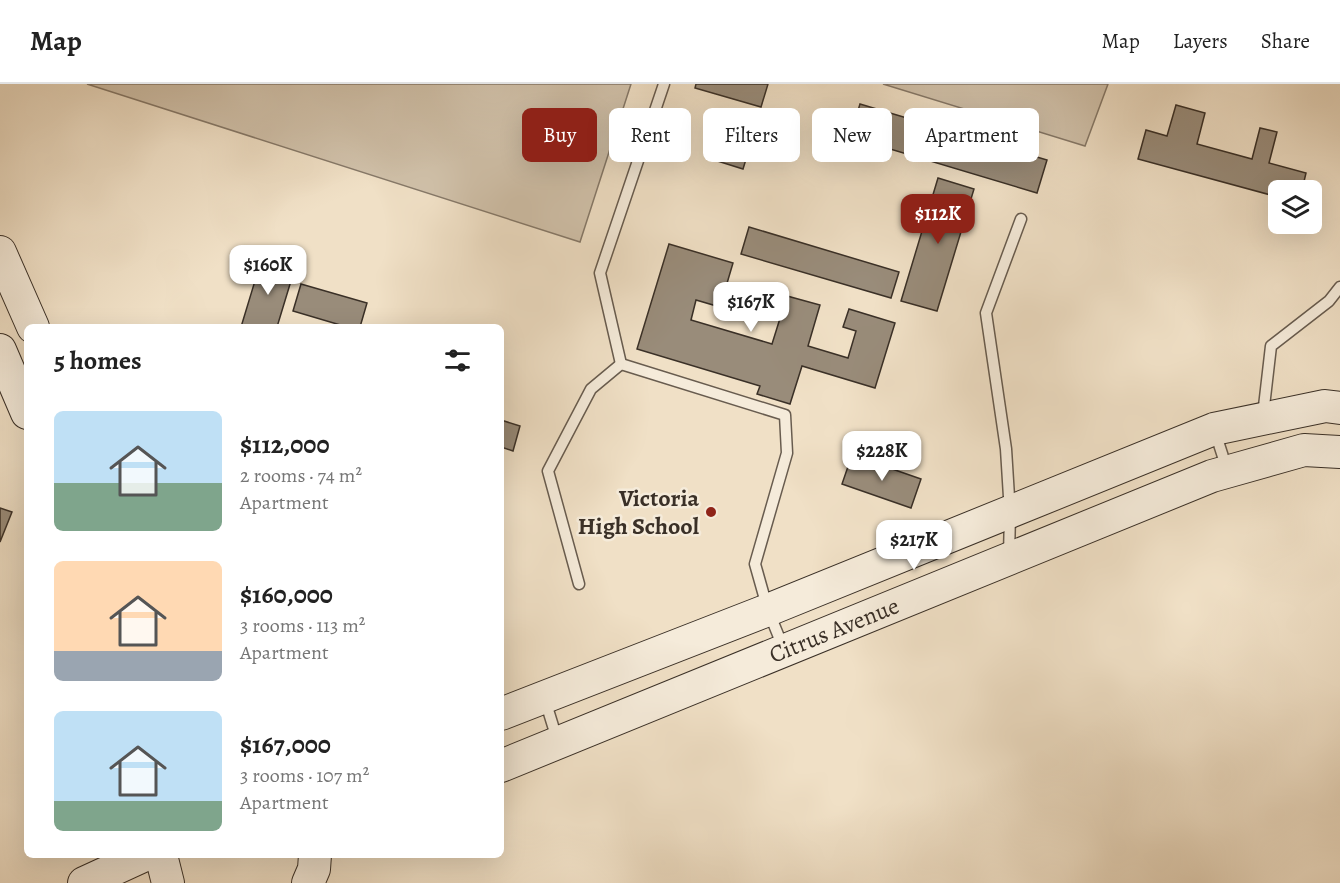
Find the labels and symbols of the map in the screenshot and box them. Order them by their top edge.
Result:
pin: $112K [896,194,980,245]
pin: $160K [226,245,310,296]
pin: $167K [709,282,793,333]
pin: $228K [840,431,924,482]
place label: Victoria High School [578,482,700,542]
marker: Victoria High School [704,505,718,519]
pin: $217K [872,520,956,571]
street label: Citrus Avenue [764,589,904,671]

